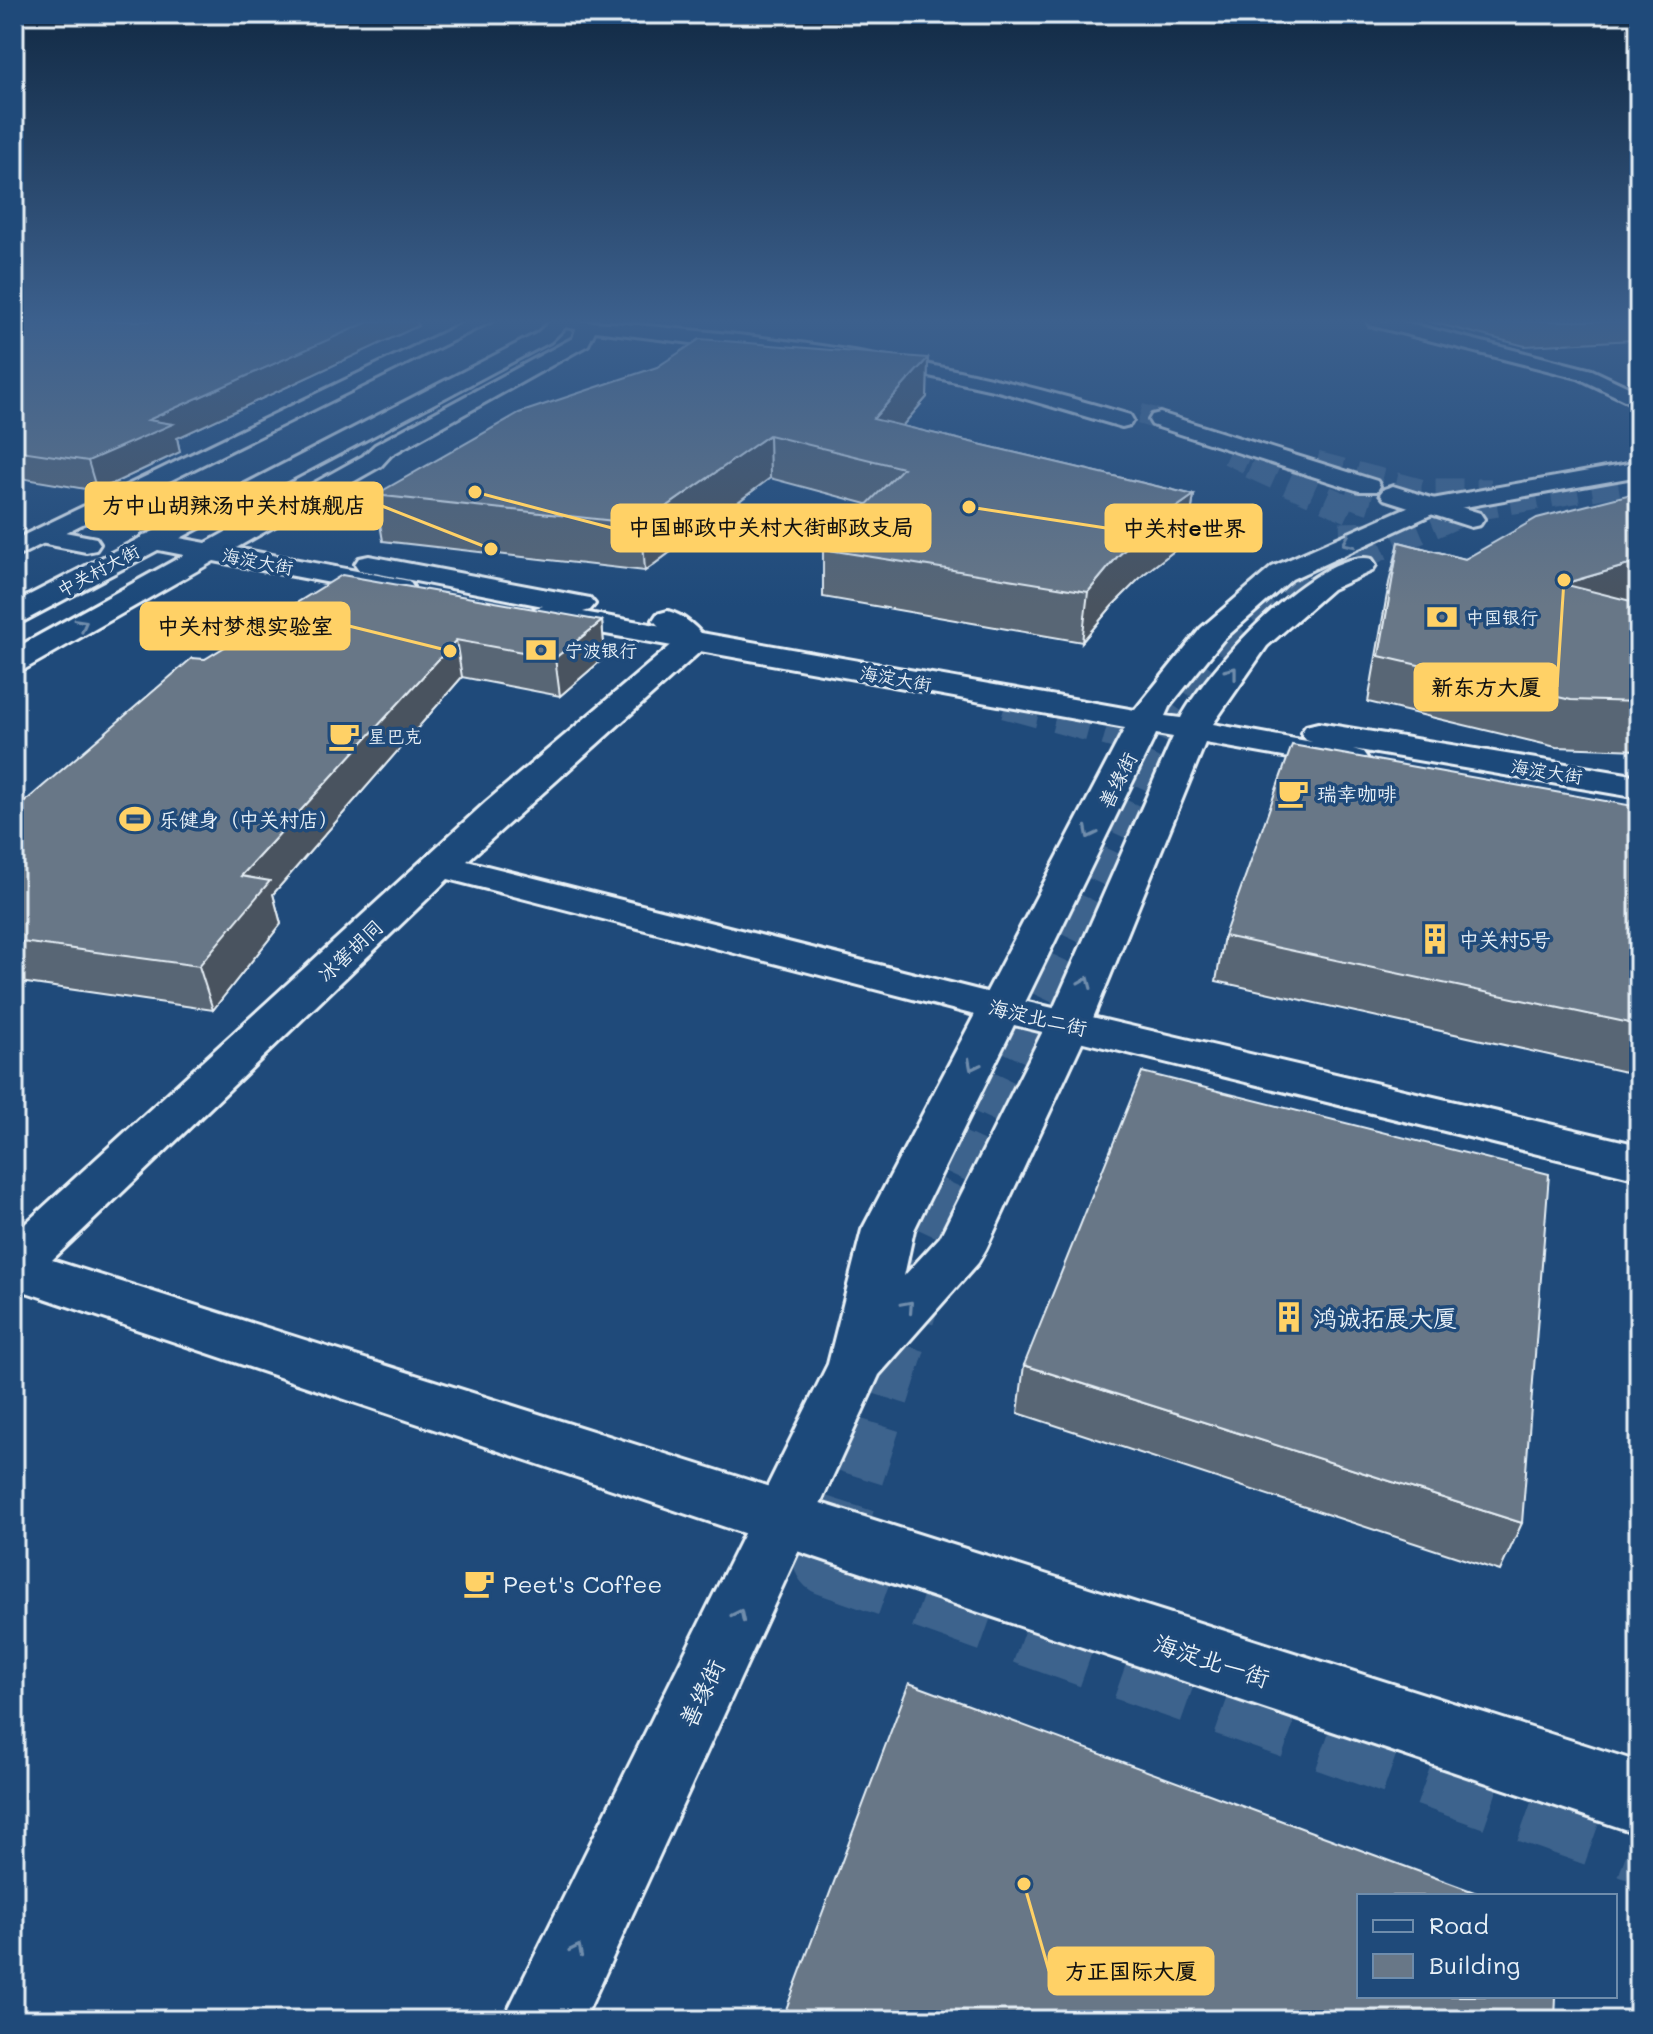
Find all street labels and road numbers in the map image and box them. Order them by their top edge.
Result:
street label: 中关村大街 [53,538,143,602]
street label: 海淀大街 [220,542,296,580]
street label: 海淀大街 [858,660,934,696]
street label: 善缘街 [1092,747,1142,813]
street label: 海淀大街 [1510,754,1584,788]
street label: 冰窖胡同 [312,913,388,987]
street label: 海淀北二街 [986,993,1090,1041]
street label: 海淀北一街 [1150,1627,1274,1693]
street label: 善缘街 [671,1654,731,1732]

